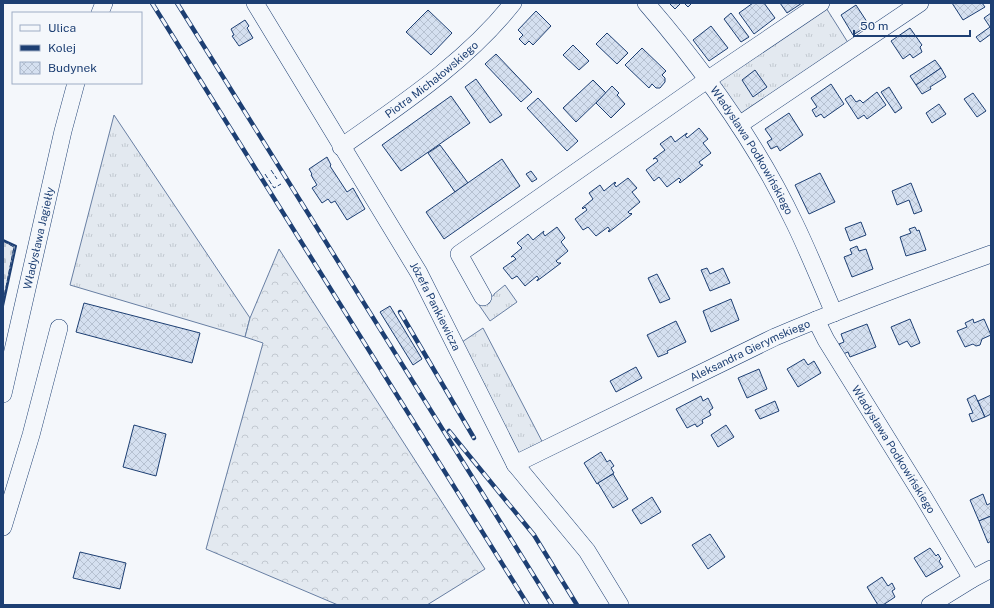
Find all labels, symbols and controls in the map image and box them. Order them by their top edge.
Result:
legend [12,12,142,84]
scale bar [854,12,970,38]
text: 50 m [860,19,888,33]
text: Ulica [48,21,76,35]
street label: Piotra Michałowskiego [383,39,480,120]
text: Kolej [48,41,76,55]
text: Budynek [48,61,97,75]
street label: Władysława Podkowińskiego [708,84,795,217]
street label: Władysława Jagiełły [21,186,56,290]
street label: Józefa Pankiewicza [408,260,463,353]
street label: Aleksandra Gierymskiego [688,317,812,384]
street label: Władysława Podkowińskiego [850,383,938,516]

